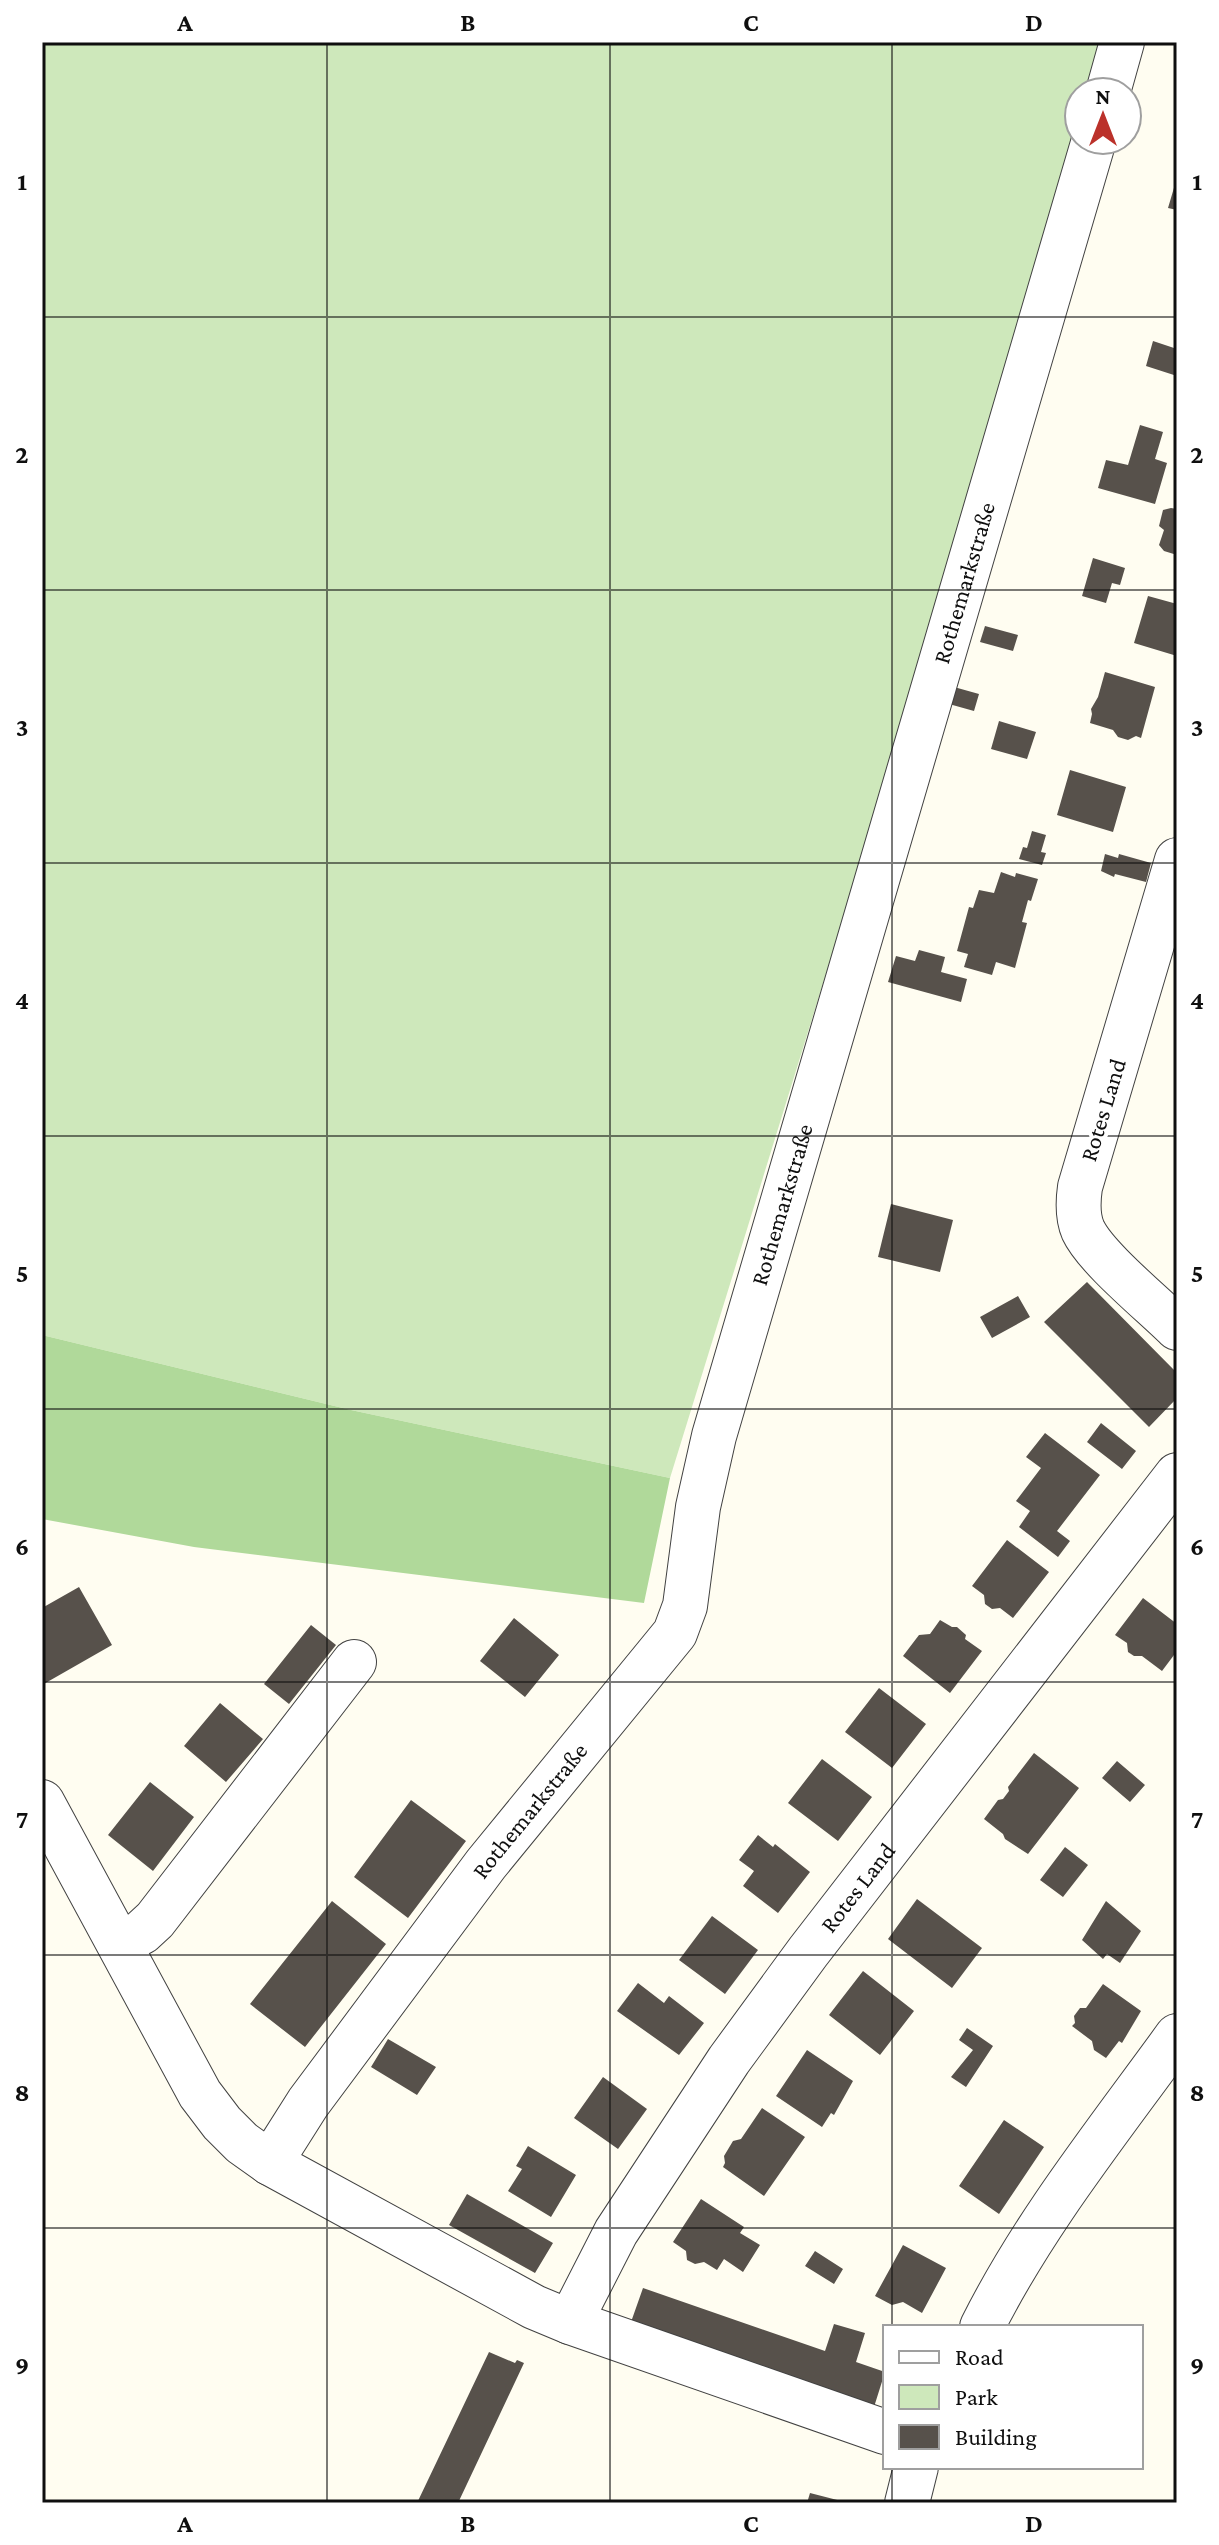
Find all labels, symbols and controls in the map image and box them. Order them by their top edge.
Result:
text: A [176,8,193,37]
text: B [460,8,476,37]
text: C [743,8,759,37]
text: D [1025,8,1043,37]
north arrow [1063,76,1143,156]
text: N [1096,84,1111,109]
text: 1 [17,167,27,196]
text: 1 [1192,167,1202,196]
text: 2 [15,440,29,469]
text: 2 [1190,440,1204,469]
street label: Rothemarkstraße [927,499,1000,667]
text: 3 [16,713,28,742]
text: 3 [1191,713,1203,742]
text: 4 [15,986,29,1015]
text: 4 [1190,986,1204,1015]
street label: Rotes Land [1074,1055,1131,1164]
street label: Rothemarkstraße [745,1121,818,1288]
text: 5 [16,1259,28,1288]
text: 5 [1191,1259,1203,1288]
text: 6 [15,1532,29,1561]
text: 6 [1190,1532,1204,1561]
street label: Rothemarkstraße [466,1737,593,1883]
text: 7 [16,1805,28,1834]
text: 7 [1191,1805,1203,1834]
street label: Rotes Land [814,1837,901,1937]
text: 8 [14,2078,30,2107]
text: 8 [1189,2078,1205,2107]
legend [883,2325,1143,2469]
text: Road [955,2343,1004,2370]
text: 9 [15,2351,29,2380]
text: 9 [1190,2351,1204,2380]
text: Park [955,2383,998,2410]
text: Building [955,2423,1037,2450]
text: A [176,2509,193,2538]
text: B [460,2509,476,2538]
text: C [743,2509,759,2538]
text: D [1025,2509,1043,2538]

